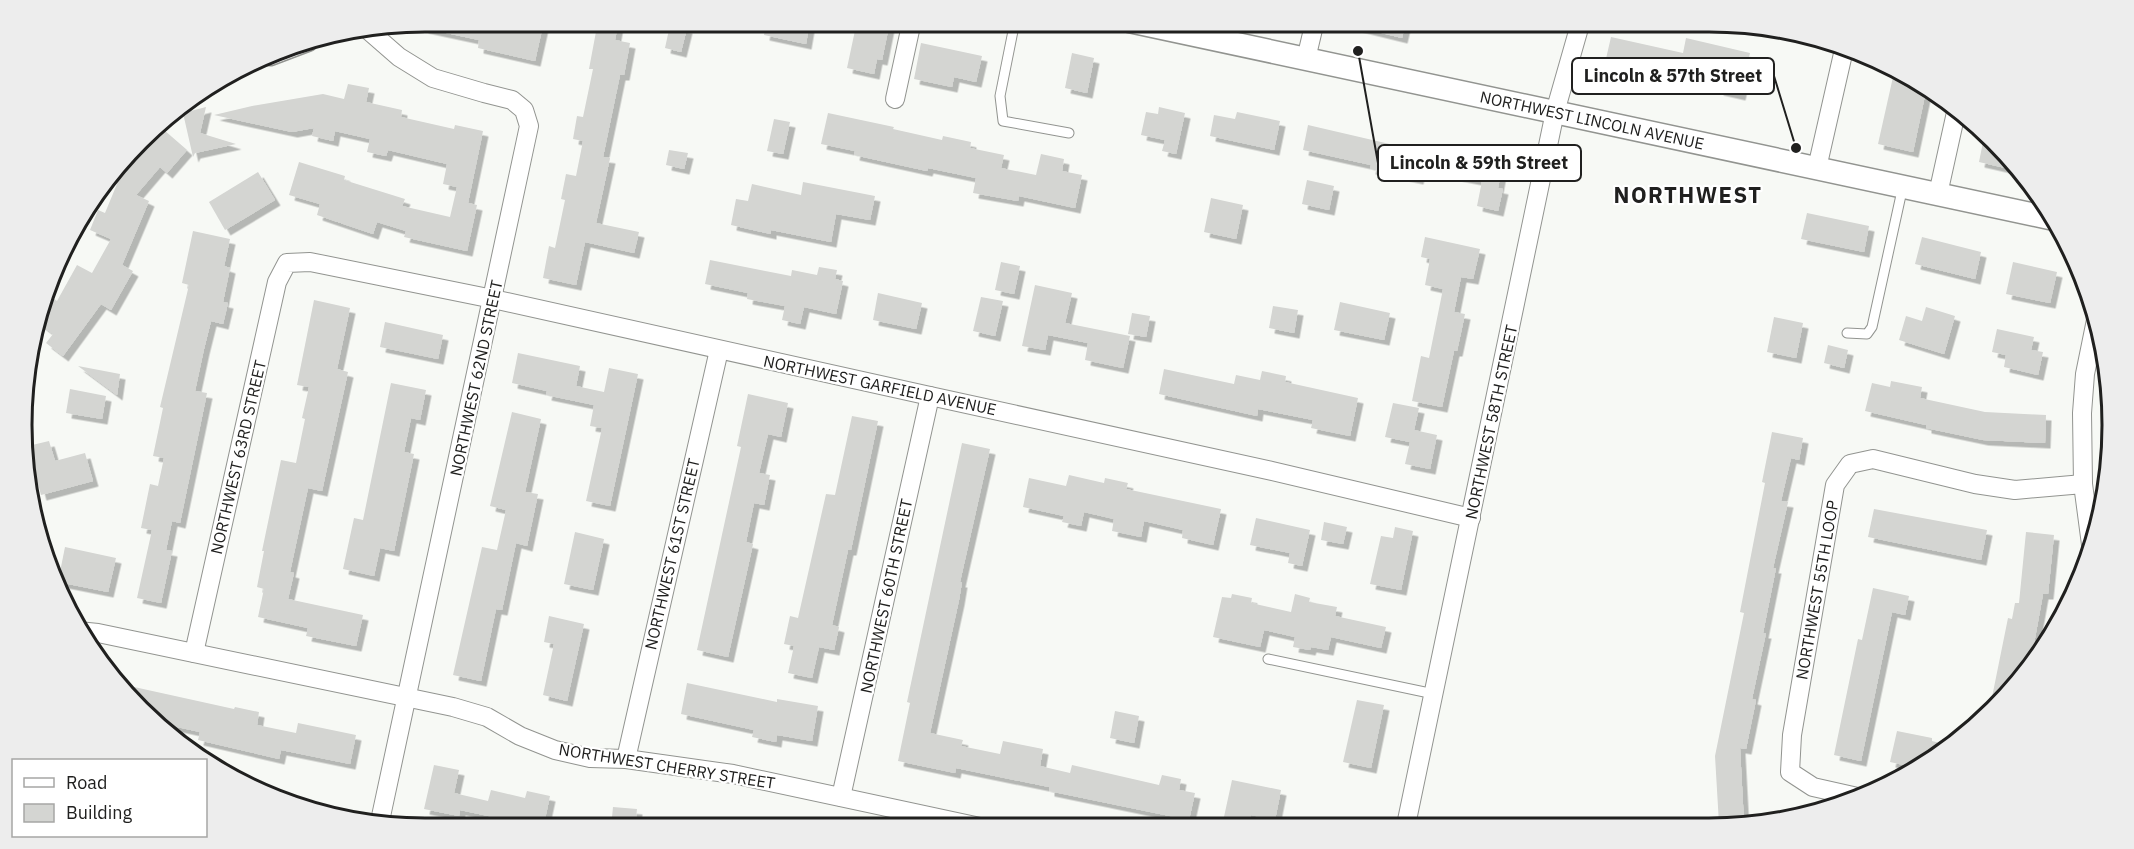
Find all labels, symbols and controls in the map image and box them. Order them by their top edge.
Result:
callout: Lincoln & 57th Street [1572,58,1774,94]
text: Lincoln & 57th Street [1584,64,1762,87]
street label: NORTHWEST LINCOLN AVENUE [1478,86,1706,154]
callout: Lincoln & 59th Street [1378,145,1581,181]
text: Lincoln & 59th Street [1390,151,1568,174]
district label: NORTHWEST [1613,180,1763,209]
street label: NORTHWEST 62ND STREET [445,278,507,478]
street label: NORTHWEST 58TH STREET [1461,323,1521,521]
street label: NORTHWEST GARFIELD AVENUE [762,351,998,419]
street label: NORTHWEST 63RD STREET [206,358,270,556]
street label: NORTHWEST 61ST STREET [640,456,704,652]
street label: NORTHWEST 60TH STREET [856,497,916,695]
street label: NORTHWEST 55TH LOOP [1791,498,1843,681]
street label: NORTHWEST CHERRY STREET [557,739,777,793]
legend [12,759,207,837]
text: Road [66,771,107,794]
text: Building [66,801,133,824]

